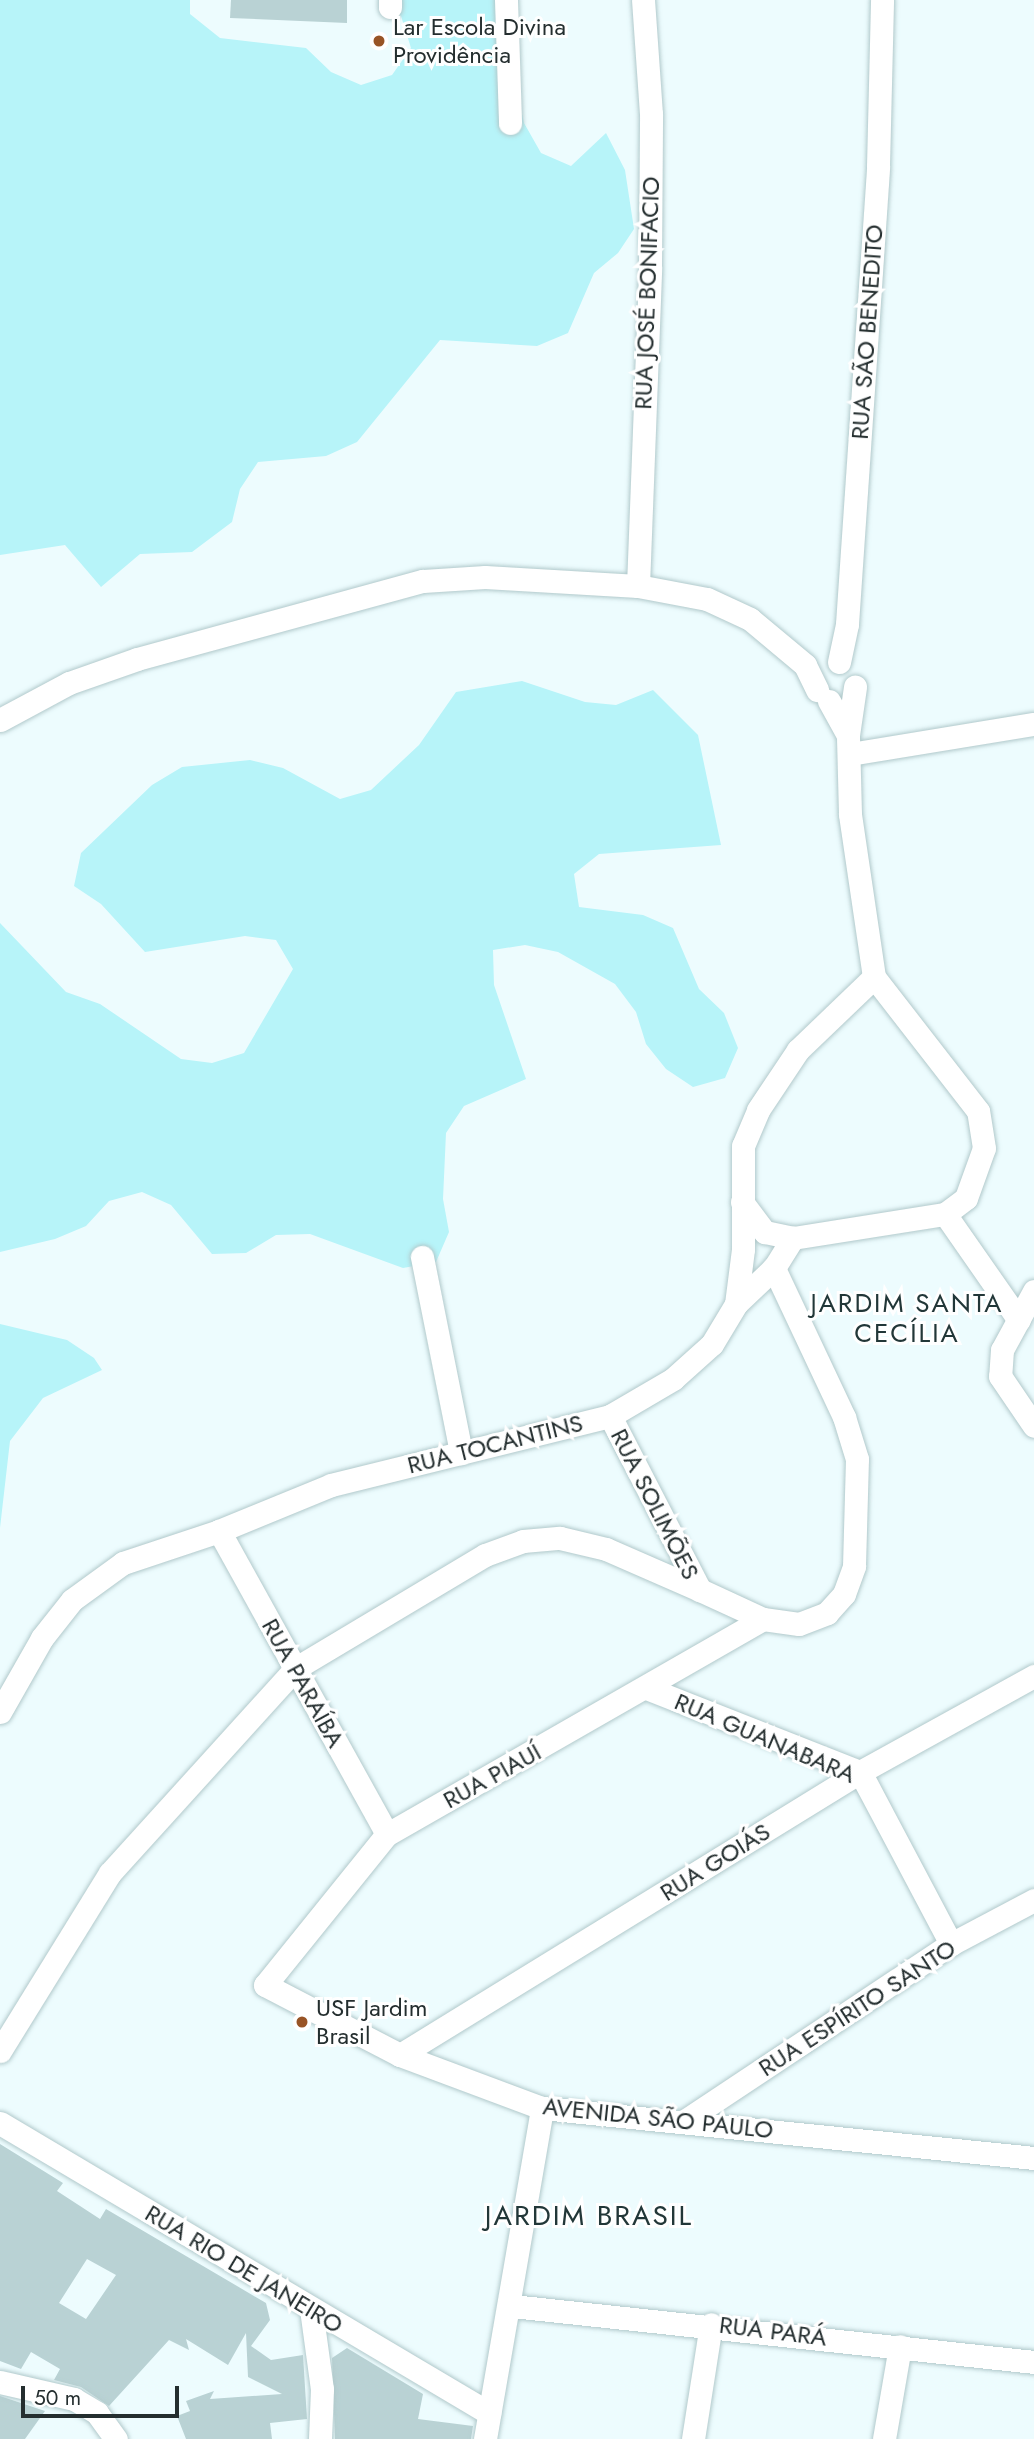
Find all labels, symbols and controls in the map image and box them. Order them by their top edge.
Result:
place label: Lar Escola Divina Providência [393,13,566,69]
marker: Lar Escola Divina Providência [371,33,387,49]
street label: RUA JOSÉ BONIFACIO [629,176,665,410]
street label: RUA SÃO BENEDITO [845,224,889,440]
district label: JARDIM SANTA CECÍLIA [812,1288,1002,1350]
street label: RUA TOCANTINS [404,1408,586,1480]
street label: RUA SOLIMÕES [605,1424,705,1584]
street label: RUA PARAÍBA [256,1614,350,1752]
street label: RUA GUANABARA [670,1687,860,1789]
street label: RUA PIAUÍ [438,1737,546,1815]
street label: RUA GOIÁS [655,1817,775,1907]
street label: RUA ESPÍRITO SANTO [753,1934,961,2082]
place label: USF Jardim Brasil [316,1994,428,2050]
marker: USF Jardim Brasil [294,2014,310,2030]
street label: AVENIDA SÃO PAULO [541,2092,775,2144]
street label: RUA RIO DE JANEIRO [140,2199,348,2339]
district label: JARDIM BRASIL [486,2199,692,2233]
street label: RUA PARÁ [718,2310,828,2352]
scale bar [24,2372,182,2416]
text: 50 m [34,2383,81,2413]

